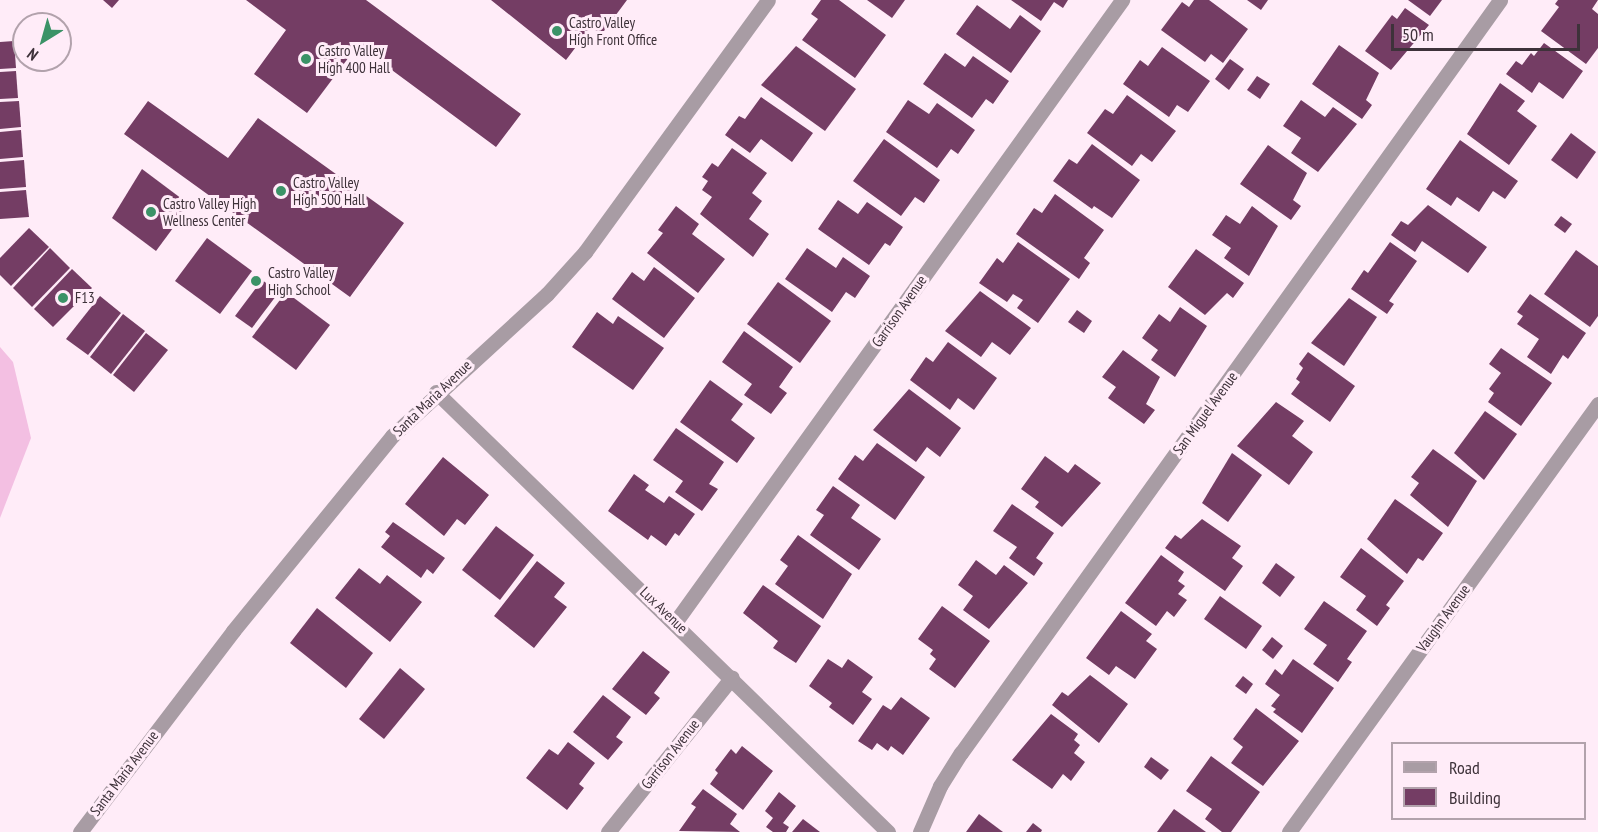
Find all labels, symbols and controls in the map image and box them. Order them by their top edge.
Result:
north arrow [12,12,72,72]
scale bar [1394,12,1583,50]
place label: Castro Valley High Front Office [569,13,657,48]
text: 50 m [1402,23,1434,46]
marker: Castro Valley High Front Office [550,24,564,38]
place label: Castro Valley High 400 Hall [318,41,390,76]
text: N [23,44,42,65]
marker: Castro Valley High 400 Hall [299,52,313,66]
place label: Castro Valley High 500 Hall [293,173,365,208]
marker: Castro Valley High 500 Hall [274,184,288,198]
place label: Castro Valley High Wellness Center [163,194,257,229]
marker: Castro Valley High Wellness Center [144,205,158,219]
place label: Castro Valley High School [268,263,335,298]
street label: Garrison Avenue [868,271,930,351]
marker: Castro Valley High School [249,274,263,288]
place label: F13 [75,289,95,307]
marker: F13 [56,291,70,305]
street label: Santa Maria Avenue [389,356,475,440]
street label: San Miguel Avenue [1169,368,1241,458]
street label: Vaughn Avenue [1412,581,1474,655]
street label: Lux Avenue [636,583,692,637]
street label: Garrison Avenue [637,715,703,793]
street label: Santa Maria Avenue [86,727,162,819]
legend [1391,742,1586,820]
text: Road [1449,756,1480,779]
text: Building [1449,786,1501,809]

